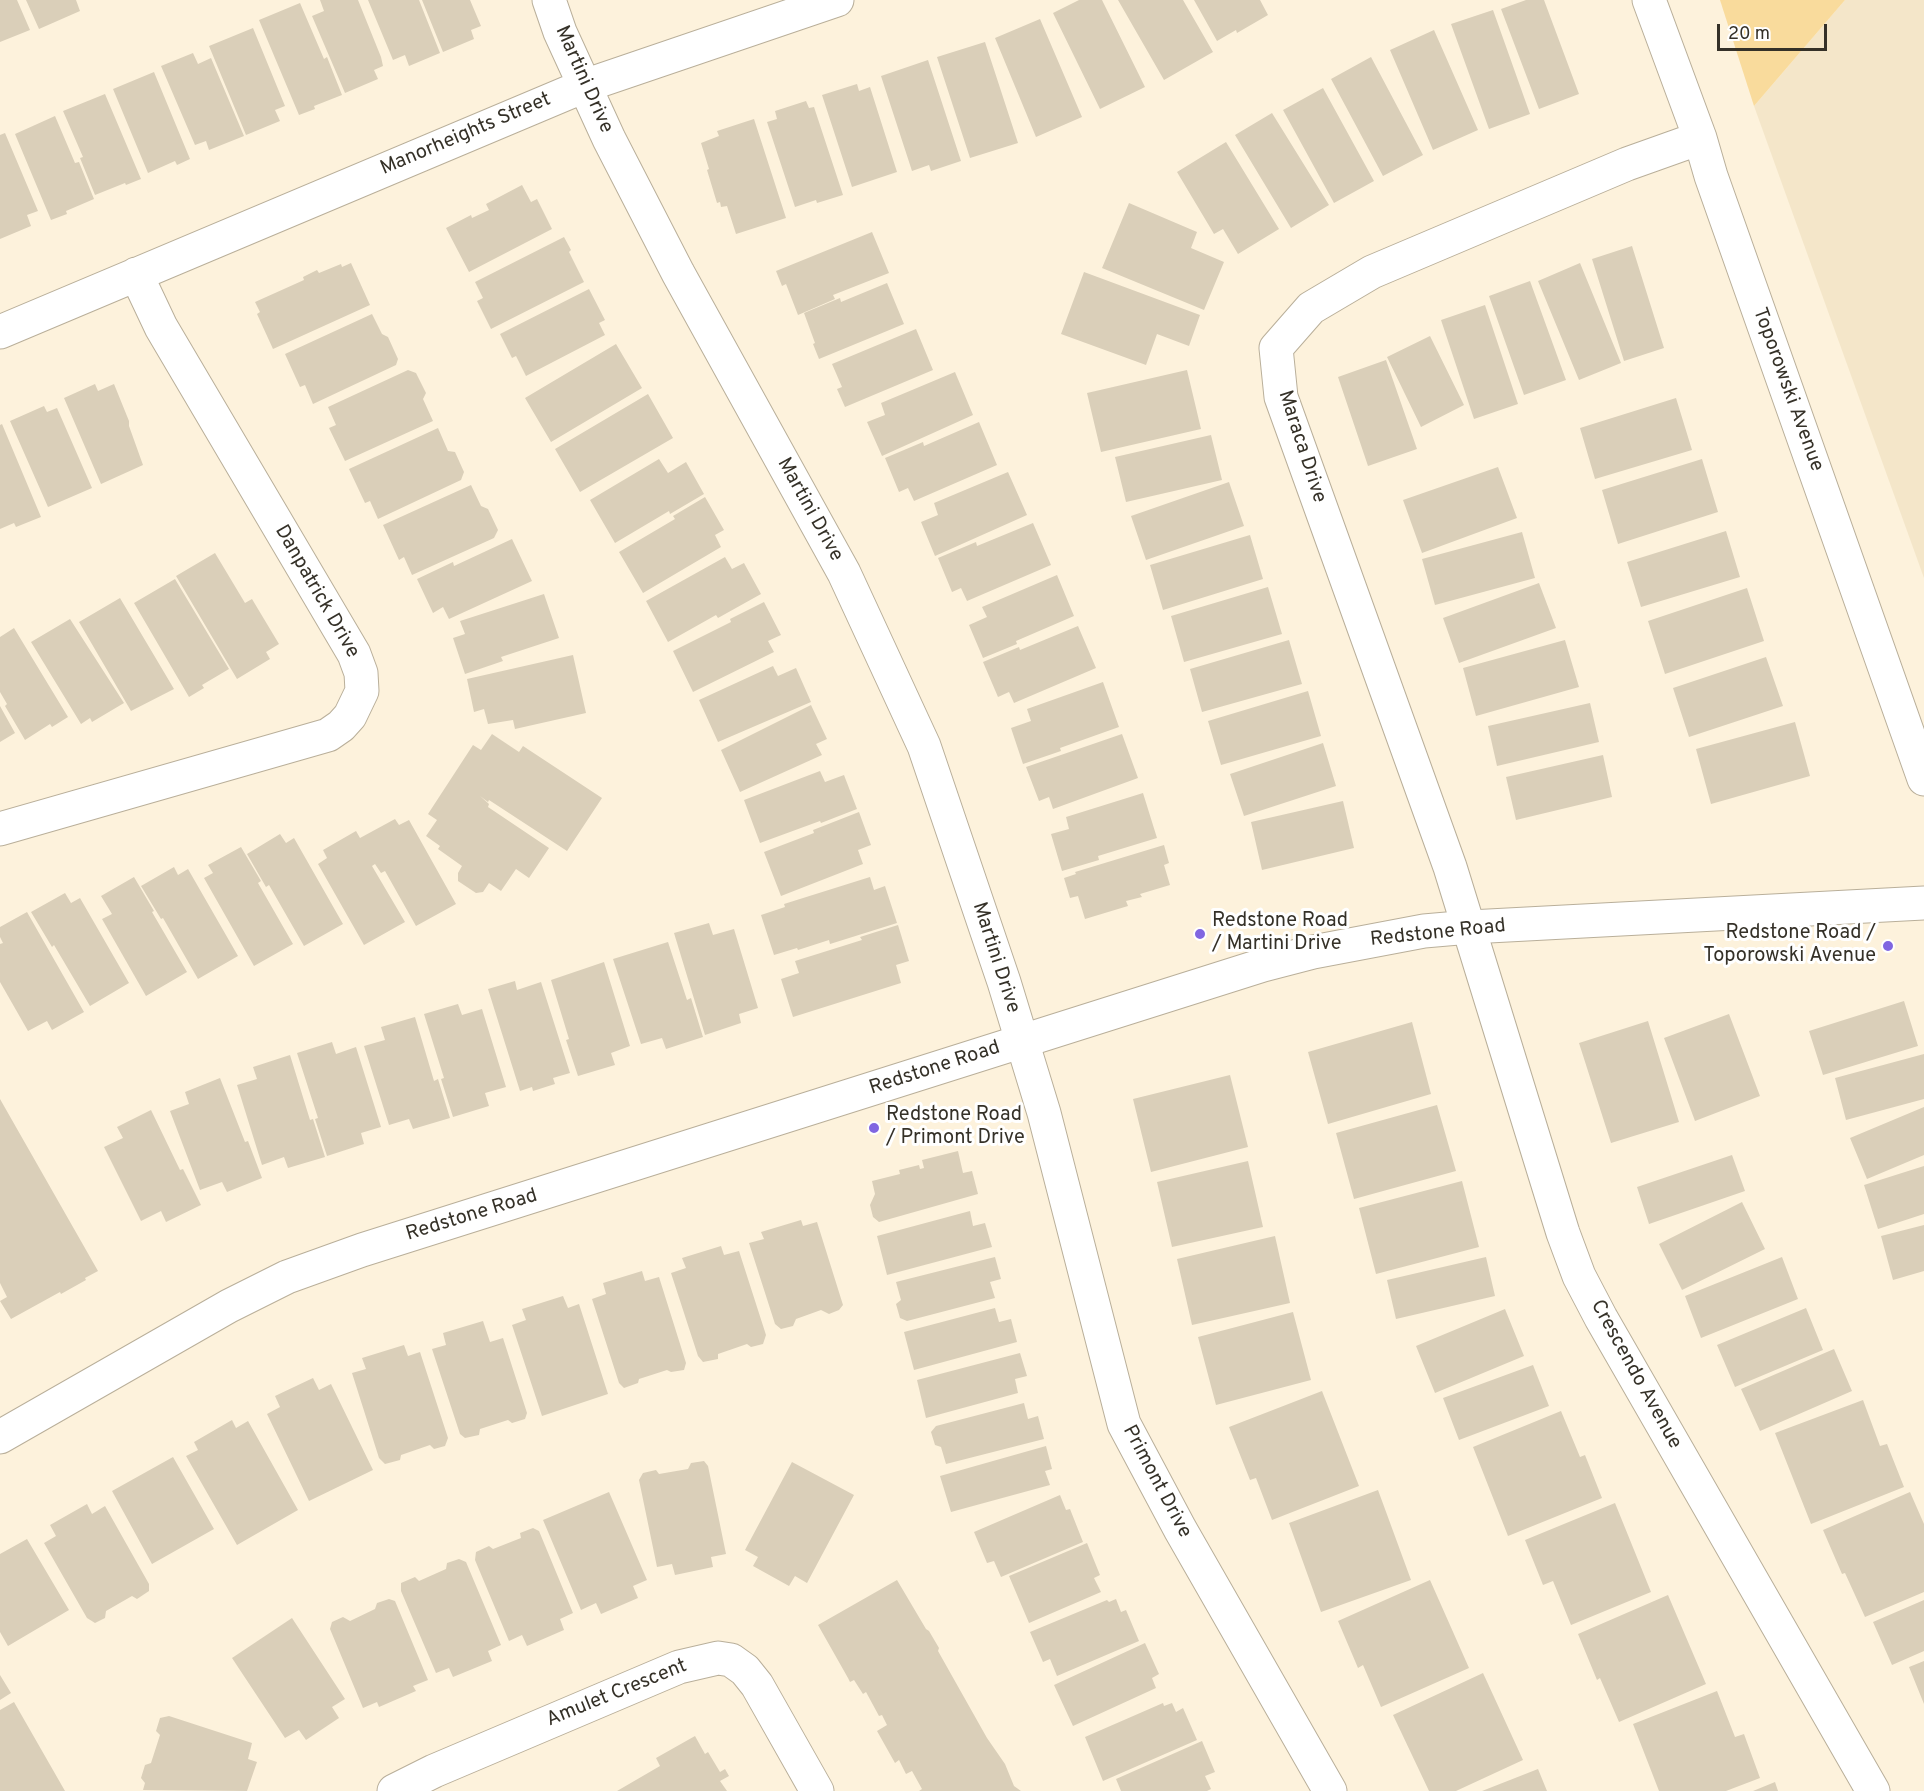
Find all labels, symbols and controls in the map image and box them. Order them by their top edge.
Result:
scale bar [1720,12,1830,50]
street label: Martini Drive [549,23,617,137]
text: 20 m [1728,23,1770,46]
street label: Manorheights Street [377,88,555,182]
street label: Toporowski Avenue [1746,305,1828,475]
street label: Maraca Drive [1272,388,1330,506]
street label: Martini Drive [771,454,847,566]
street label: Danpatrick Drive [268,521,364,663]
street label: Martini Drive [966,900,1024,1016]
place label: Redstone Road / Martini Drive [1212,910,1348,957]
street label: Redstone Road [1369,915,1507,953]
place label: Redstone Road / Toporowski Avenue [1703,922,1876,969]
marker: Redstone Road / Martini Drive [1193,927,1207,941]
marker: Redstone Road / Toporowski Avenue [1881,939,1895,953]
street label: Redstone Road [867,1037,1003,1101]
place label: Redstone Road / Primont Drive [886,1104,1025,1151]
marker: Redstone Road / Primont Drive [867,1121,881,1135]
street label: Redstone Road [403,1185,541,1247]
street label: Crescendo Avenue [1584,1296,1686,1454]
street label: Primont Drive [1116,1422,1196,1542]
street label: Amulet Crescent [543,1655,691,1733]

